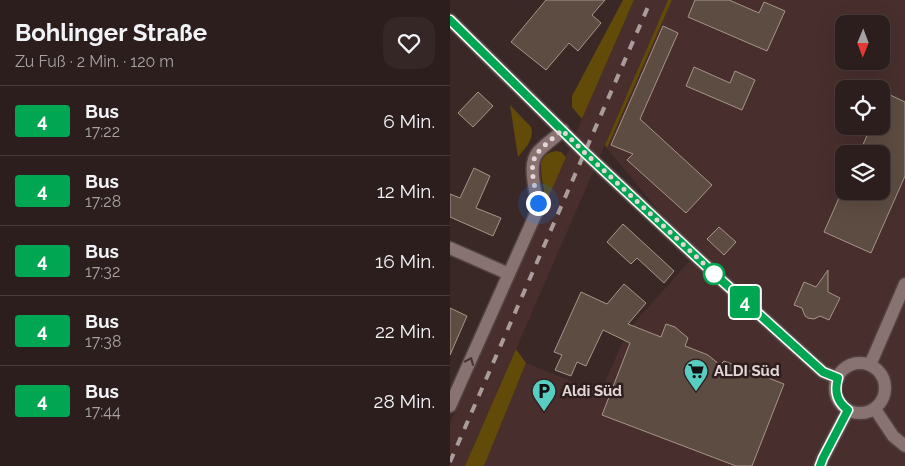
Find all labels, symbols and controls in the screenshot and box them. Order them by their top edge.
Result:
north arrow [835,15,890,70]
map controls [835,15,890,200]
button: heart [383,17,435,69]
text: Bohlinger Straße [15,18,207,47]
text: Zu Fuß · 2 Min. · 120 m [15,52,174,71]
button: locate [835,80,890,135]
text: Bus [85,100,119,122]
text: 4 [37,110,48,131]
text: 6 Min. [383,110,435,132]
text: 17:22 [85,122,120,141]
button: layers [835,145,890,200]
text: Bus [85,170,119,192]
text: 4 [37,180,48,201]
text: 12 Min. [377,180,435,202]
your location [526,191,551,216]
text: 17:28 [85,192,121,211]
text: Bus [85,240,119,262]
text: 4 [37,250,48,271]
text: 16 Min. [375,250,435,272]
text: 17:32 [85,262,120,281]
unlabelled marker [703,263,725,285]
line badge: 4 [729,286,761,318]
text: 4 [740,291,750,312]
text: Bus [85,310,119,332]
text: 4 [37,320,48,341]
text: 22 Min. [375,320,435,342]
text: 17:38 [85,332,121,351]
one-way arrow [464,357,474,366]
supermarket icon: ALDI Süd [683,358,709,392]
place label: ALDI Süd [714,362,780,380]
parking icon: Aldi Süd [531,378,557,412]
text: Bus [85,380,119,402]
place label: Aldi Süd [562,382,622,400]
text: 4 [37,390,48,411]
text: 28 Min. [374,390,435,412]
text: 17:44 [85,402,121,421]

